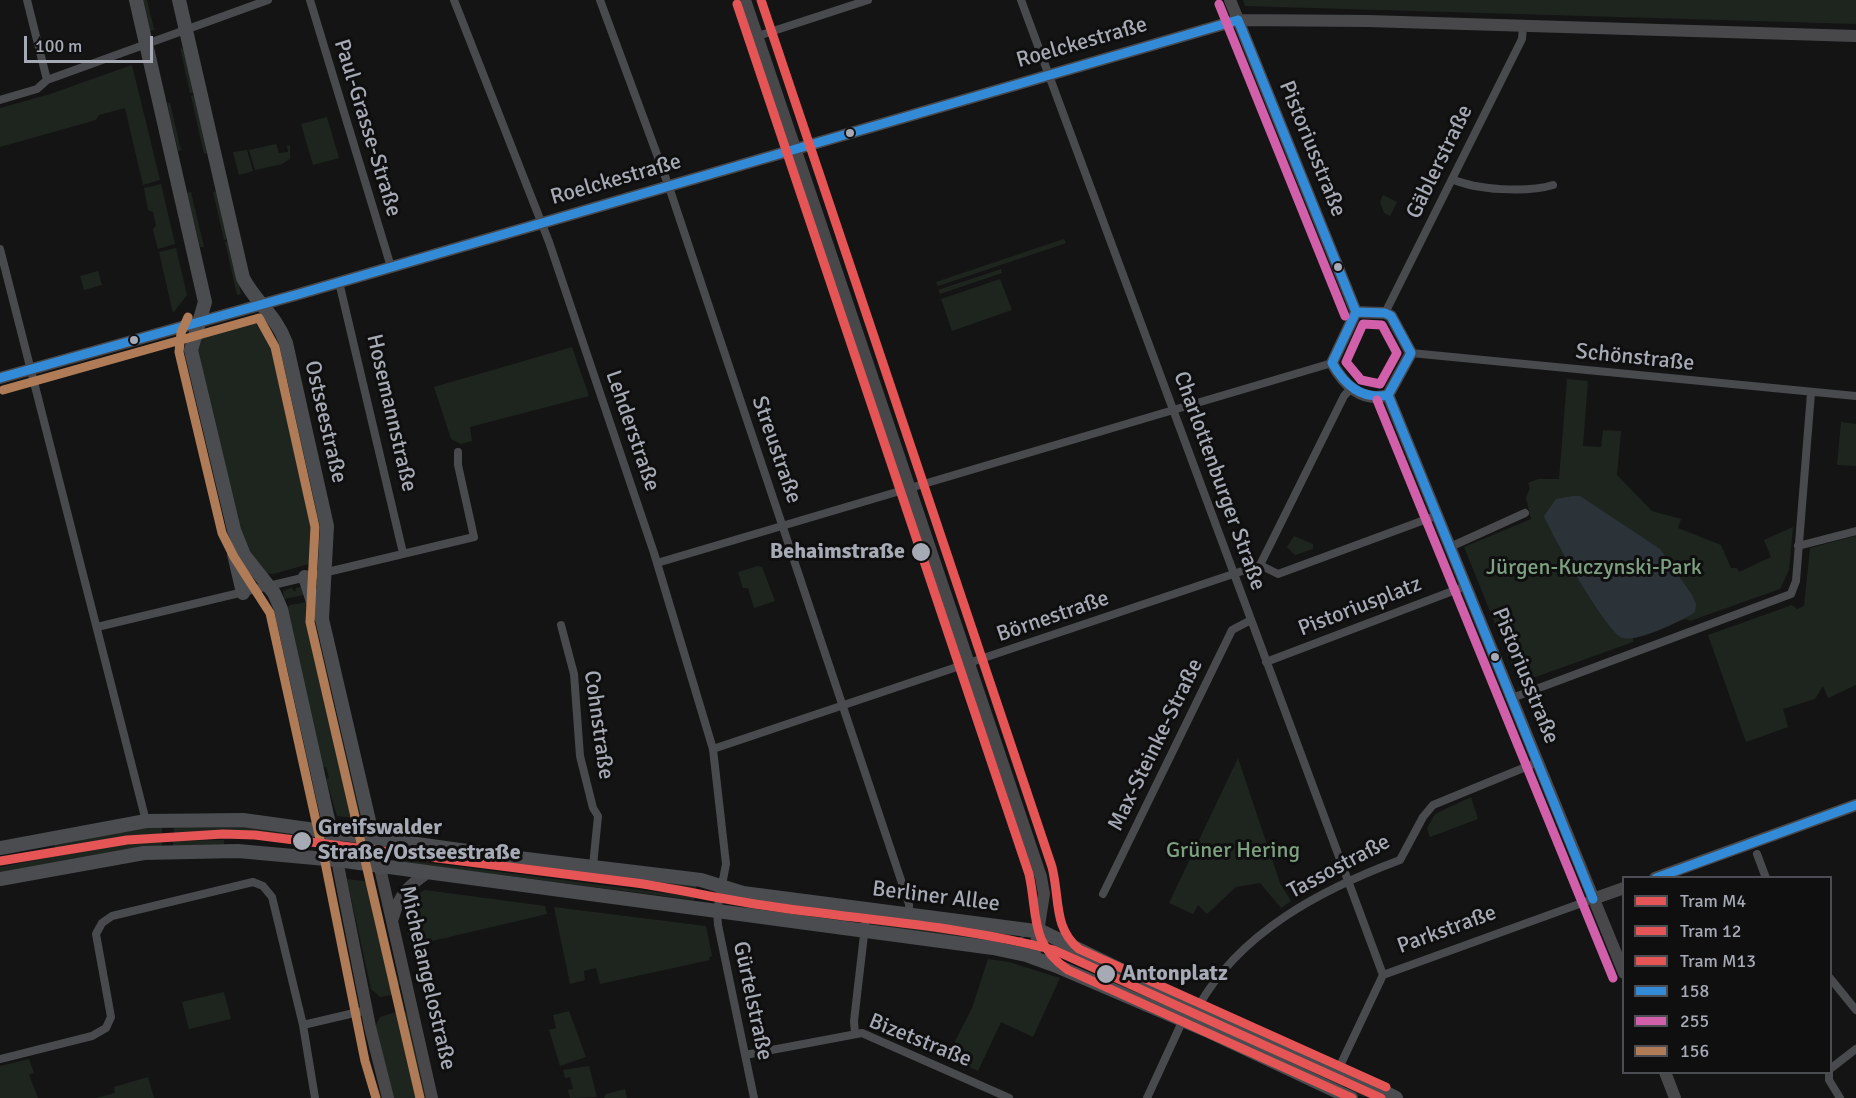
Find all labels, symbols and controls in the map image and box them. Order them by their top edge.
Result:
street label: Roelckestraße [1014,12,1150,74]
scale bar [27,24,156,62]
text: 100 m [35,35,82,57]
street label: Paul-Grasse-Straße [327,36,407,220]
street label: Pistoriusstraße [1273,77,1351,221]
street label: Gäblerstraße [1401,101,1479,223]
unlabelled marker [844,127,856,139]
street label: Roelckestraße [548,149,684,211]
unlabelled marker [1332,261,1344,273]
street label: Hosemannstraße [360,332,422,494]
unlabelled marker [128,334,140,346]
street label: Schönstraße [1574,339,1696,377]
street label: Ostseestraße [298,358,352,486]
street label: Lehderstraße [599,367,665,495]
street label: Charlottenburger Straße [1167,368,1271,594]
street label: Streustraße [745,393,807,507]
place label: Behaimstraße [770,539,905,565]
marker: Behaimstraße [910,541,932,563]
park label: Jürgen-Kuczynski-Park [1486,555,1702,581]
street label: Pistoriusplatz [1295,571,1425,643]
street label: Börnestraße [993,585,1113,649]
street label: Pistoriusstraße [1486,604,1564,748]
unlabelled marker [1489,651,1501,663]
street label: Max-Steinke-Straße [1103,655,1209,835]
street label: Cohnstraße [577,669,619,781]
place label: Greifswalder Straße/Ostseestraße [318,815,521,866]
street label: Tassostraße [1283,829,1395,905]
marker: Greifswalder Straße/Ostseestraße [291,830,313,852]
park label: Grüner Hering [1166,838,1300,864]
street label: Berliner Allee [871,876,1001,918]
legend [1622,876,1832,1074]
street label: Michelangelostraße [393,883,461,1073]
text: Tram M4 [1680,890,1746,912]
street label: Parkstraße [1394,900,1500,960]
text: Tram 12 [1680,920,1741,942]
street label: Gürtelstraße [727,939,777,1063]
text: Tram M13 [1680,950,1756,972]
place label: Antonplatz [1122,961,1228,987]
marker: Antonplatz [1095,963,1117,985]
text: 158 [1680,980,1709,1002]
street label: Bizetstraße [865,1008,975,1074]
text: 255 [1680,1010,1709,1032]
text: 156 [1680,1040,1709,1062]

